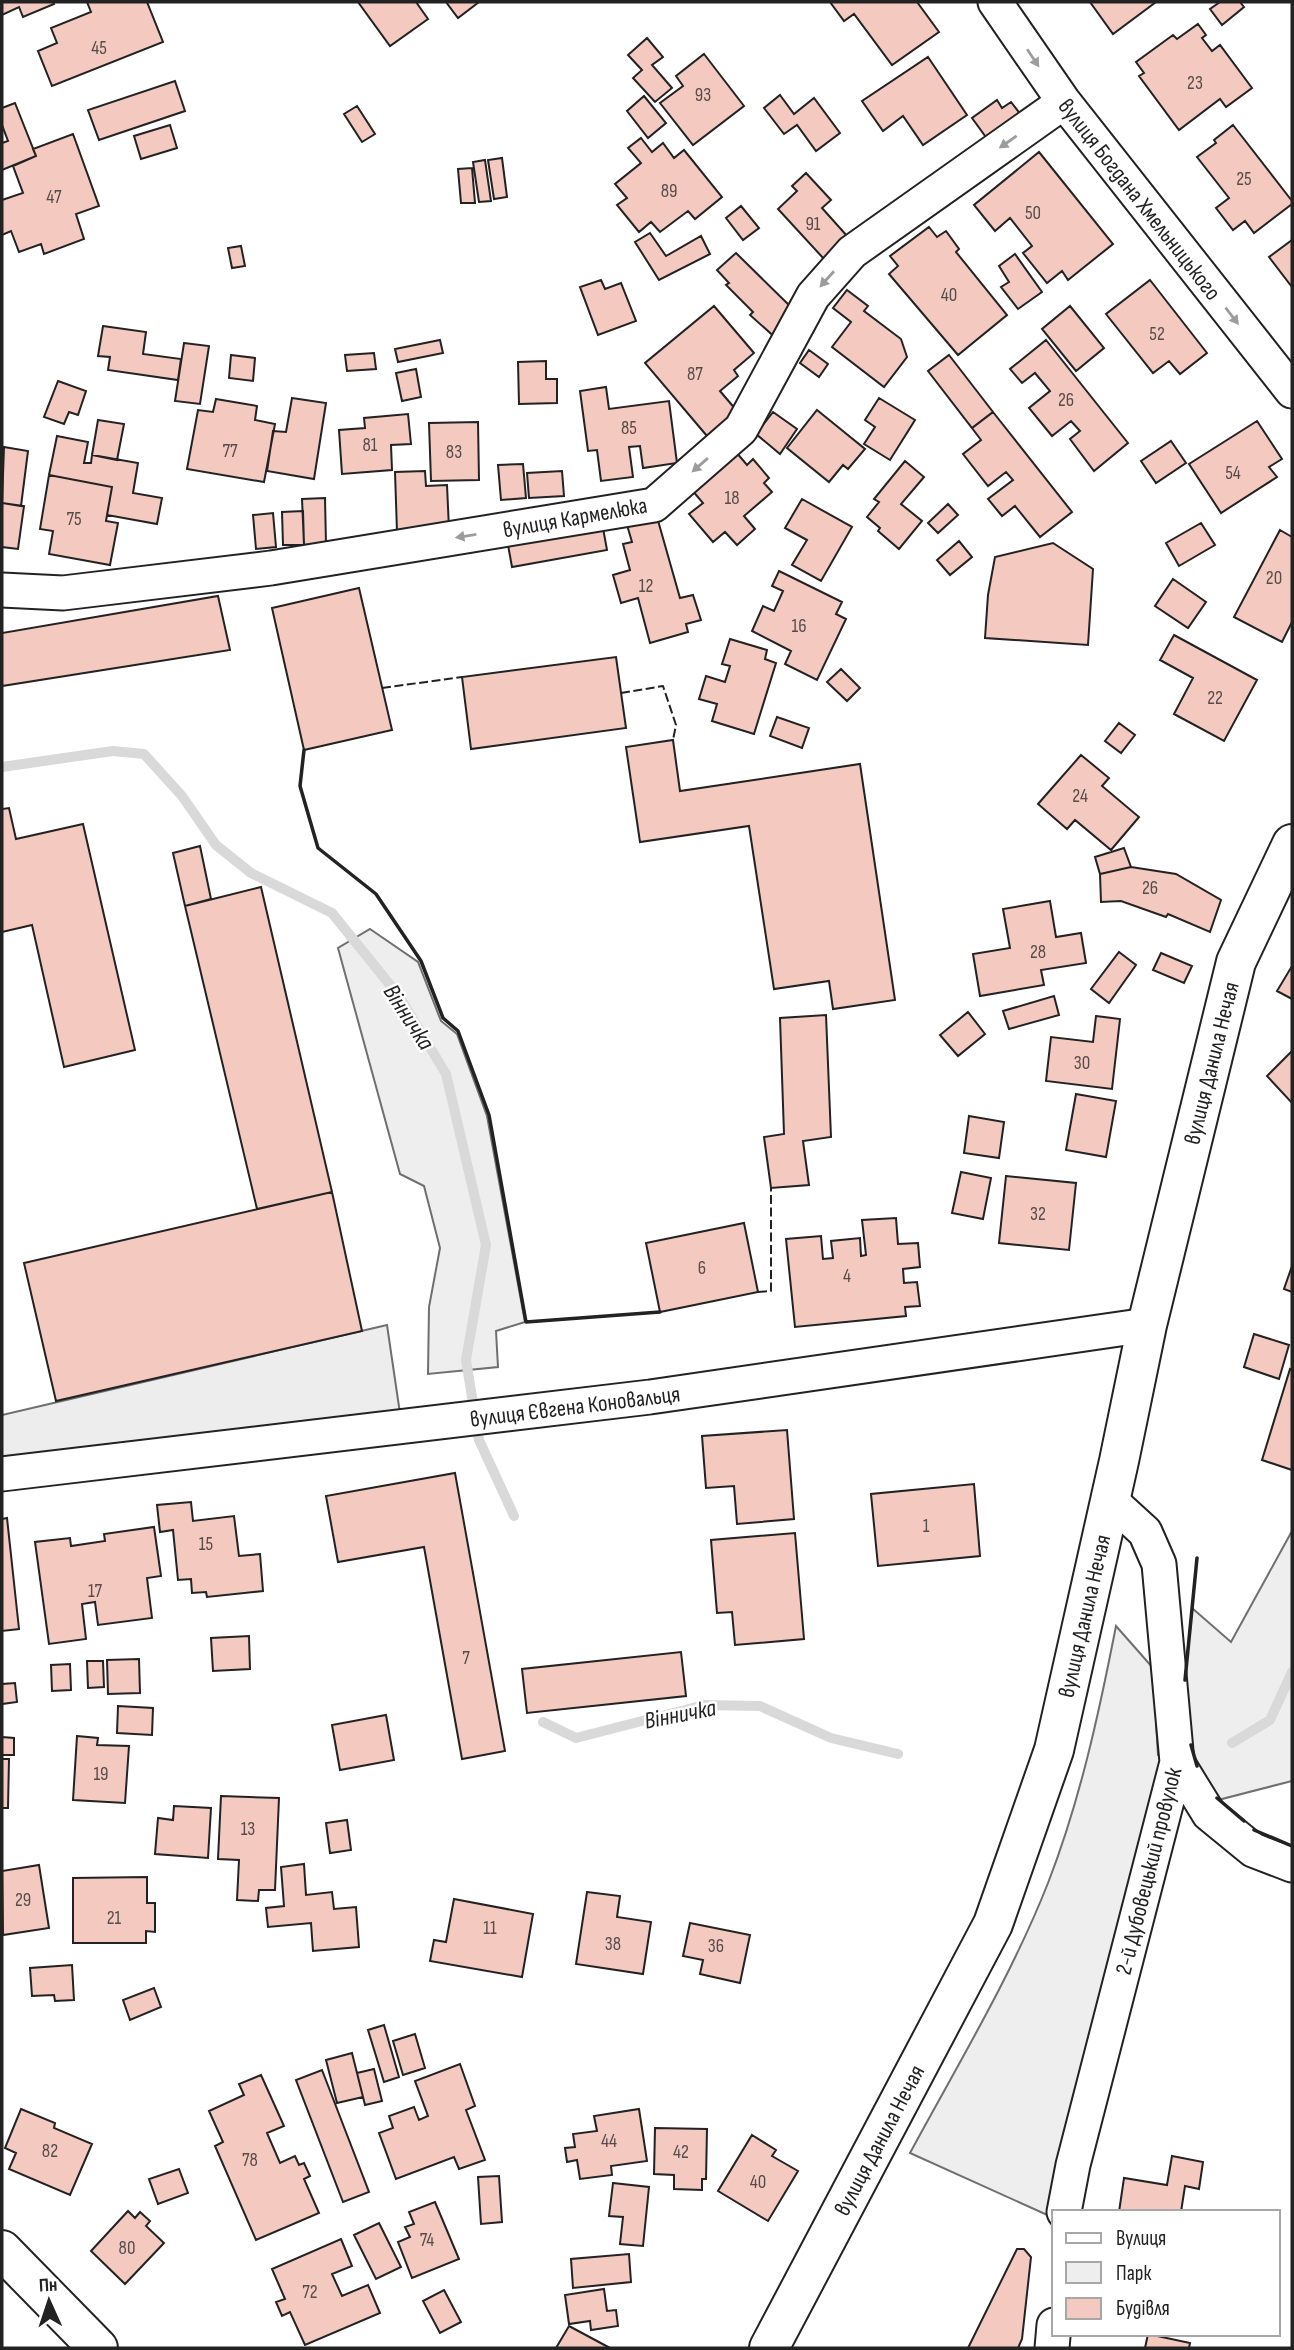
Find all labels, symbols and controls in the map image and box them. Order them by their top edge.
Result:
house number: 45 [91,37,107,60]
one-way arrow [1026,49,1040,67]
house number: 23 [1187,72,1203,95]
house number: 93 [695,84,711,107]
street label: вулиця Богдана Хмельницького [1052,93,1227,306]
one-way arrow [999,135,1017,149]
house number: 25 [1236,168,1252,191]
house number: 89 [661,180,677,203]
house number: 47 [46,186,62,209]
house number: 50 [1025,202,1041,225]
house number: 91 [805,213,821,236]
one-way arrow [820,270,836,287]
house number: 40 [941,284,957,307]
one-way arrow [1225,306,1240,324]
house number: 52 [1149,323,1165,346]
house number: 87 [687,363,703,386]
house number: 26 [1058,389,1074,412]
house number: 85 [621,417,637,440]
house number: 81 [363,434,378,457]
house number: 77 [222,440,238,463]
house number: 83 [446,441,462,464]
one-way arrow [692,456,709,472]
house number: 54 [1225,462,1241,485]
house number: 18 [725,487,739,510]
street label: вулиця Кармелюка [501,492,649,544]
house number: 75 [66,508,82,531]
one-way arrow [455,531,477,542]
house number: 20 [1266,567,1282,590]
house number: 12 [639,575,653,598]
house number: 16 [792,615,806,638]
house number: 22 [1207,687,1223,710]
house number: 24 [1072,785,1088,808]
house number: 26 [1142,877,1158,900]
house number: 28 [1030,941,1046,964]
water label: Вінничка [377,979,441,1056]
street label: вулиця Данила Нечая [1178,979,1246,1147]
house number: 30 [1074,1052,1090,1075]
house number: 32 [1030,1203,1046,1226]
house number: 6 [698,1257,706,1280]
house number: 4 [843,1265,851,1288]
street label: вулиця Євгена Коновальця [469,1380,682,1434]
house number: 1 [923,1515,930,1538]
street label: вулиця Данила Нечая [1053,1532,1117,1700]
house number: 15 [199,1533,213,1556]
house number: 17 [88,1580,103,1603]
house number: 7 [462,1647,470,1670]
water label: Вінничка [642,1693,719,1736]
house number: 19 [93,1763,109,1786]
street label: 2-й Дубовецький провулок [1110,1764,1188,1978]
house number: 13 [241,1818,255,1841]
house number: 29 [15,1889,31,1912]
house number: 21 [107,1907,122,1930]
house number: 11 [483,1917,497,1940]
house number: 38 [605,1933,621,1956]
house number: 36 [708,1935,724,1958]
street label: вулиця Данила Нечая [828,2060,931,2220]
house number: 44 [601,2130,617,2153]
house number: 82 [42,2140,58,2163]
house number: 42 [673,2141,689,2164]
house number: 78 [242,2149,258,2172]
house number: 40 [750,2171,766,2194]
legend [1052,2210,1280,2336]
text: Вулиця [1116,2226,1166,2251]
house number: 74 [420,2229,434,2252]
house number: 80 [119,2237,135,2260]
text: Парк [1116,2261,1151,2286]
north arrow [14,2266,84,2336]
text: Пн [38,2274,58,2297]
house number: 72 [302,2281,318,2304]
text: Будівля [1116,2296,1170,2321]

